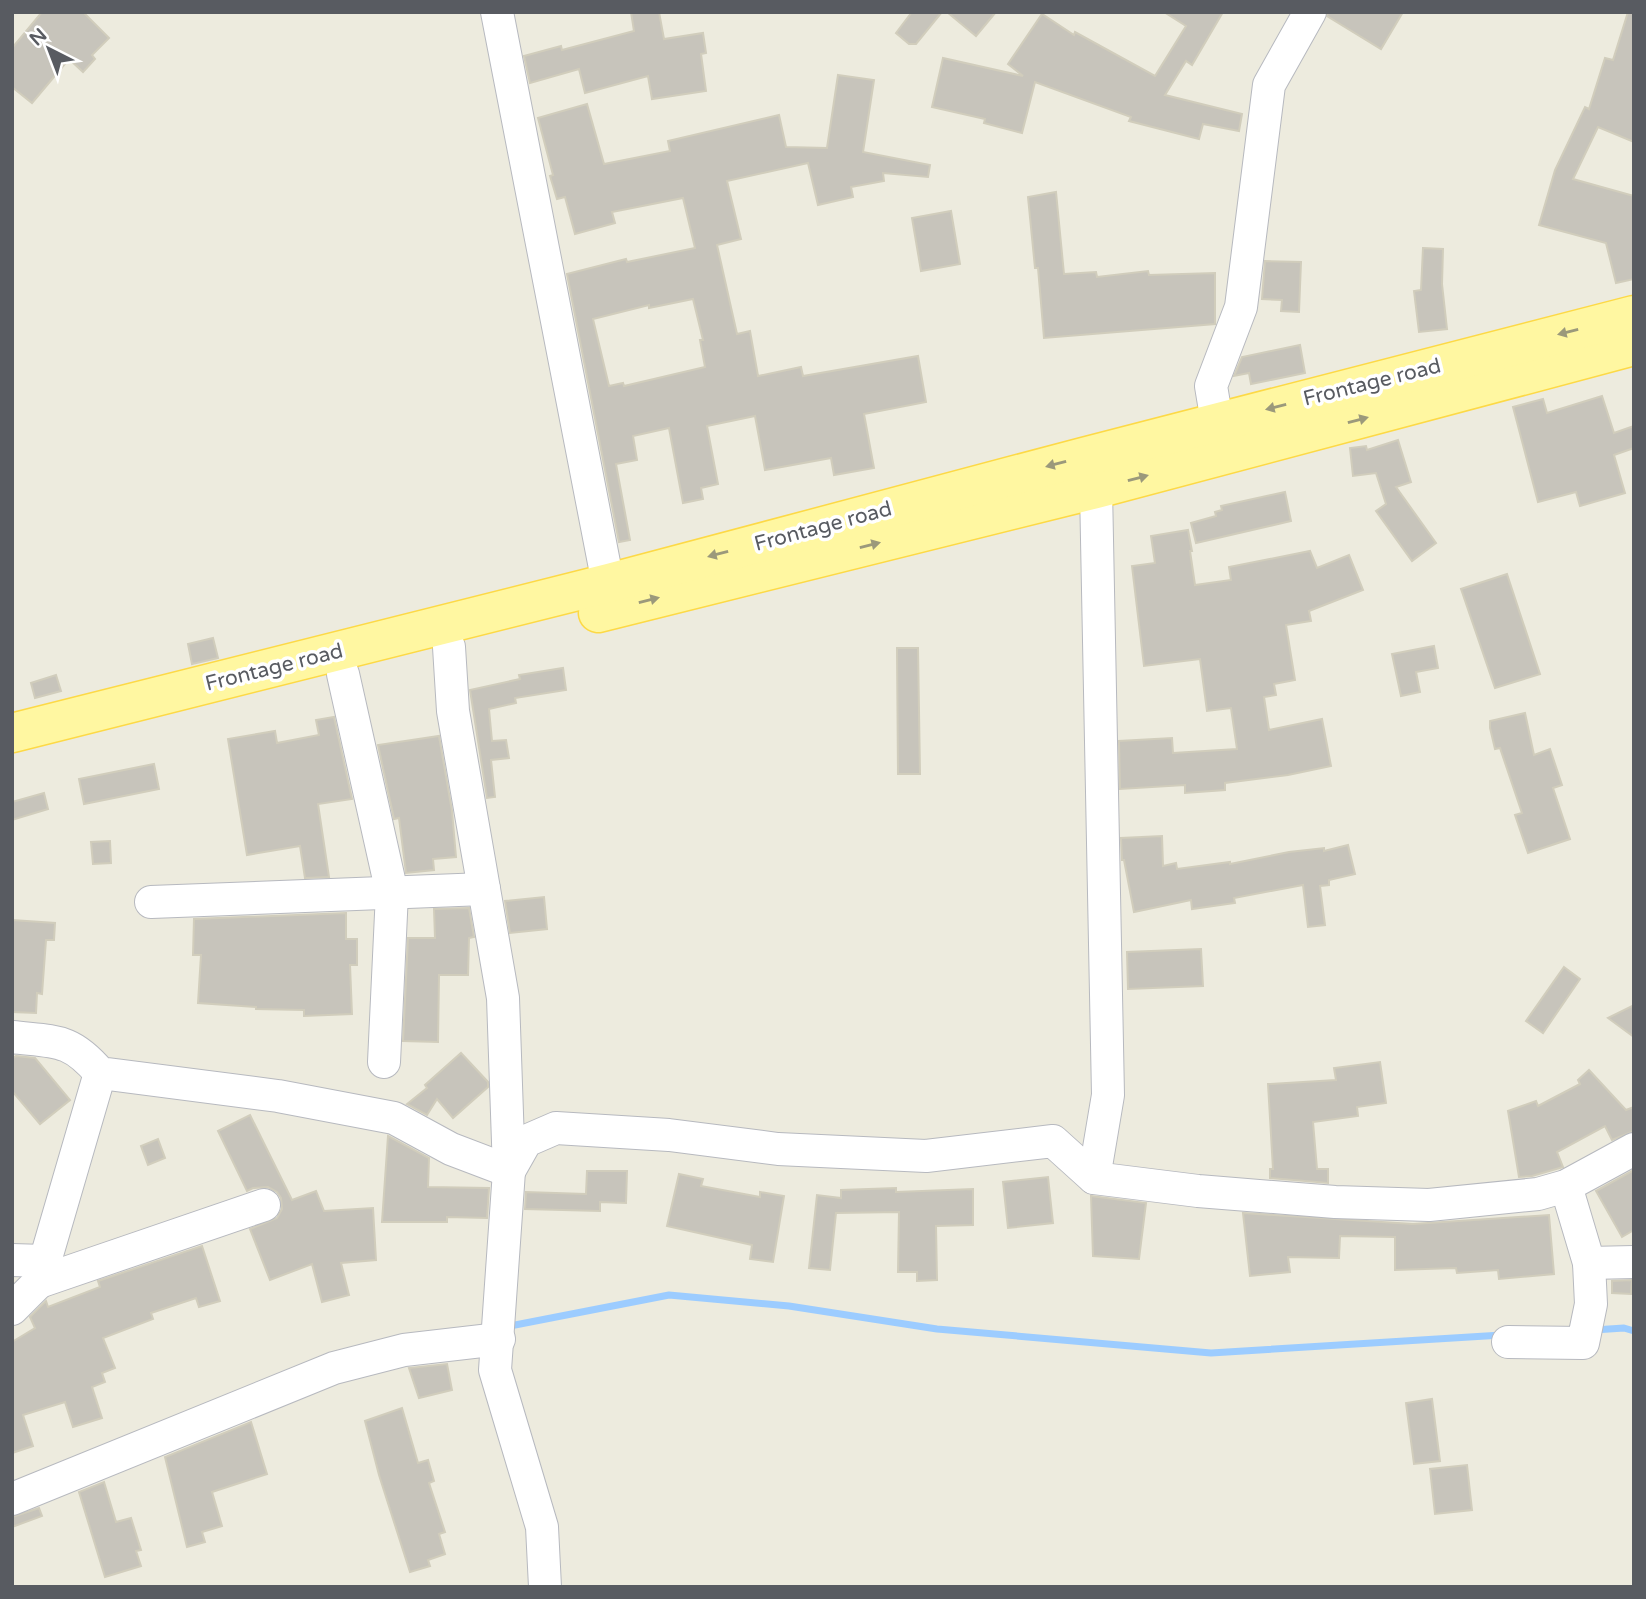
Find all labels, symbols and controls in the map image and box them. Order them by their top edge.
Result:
north arrow [14,14,84,84]
text: N [25,24,51,50]
one-way arrow [1556,327,1578,338]
street label: Frontage road [1301,353,1444,412]
one-way arrow [1265,402,1287,413]
one-way arrow [1348,414,1369,424]
one-way arrow [1045,459,1067,470]
one-way arrow [1127,472,1149,483]
street label: Frontage road [752,496,895,557]
one-way arrow [859,539,881,550]
one-way arrow [706,549,728,560]
one-way arrow [638,594,660,605]
street label: Frontage road [203,638,346,697]

